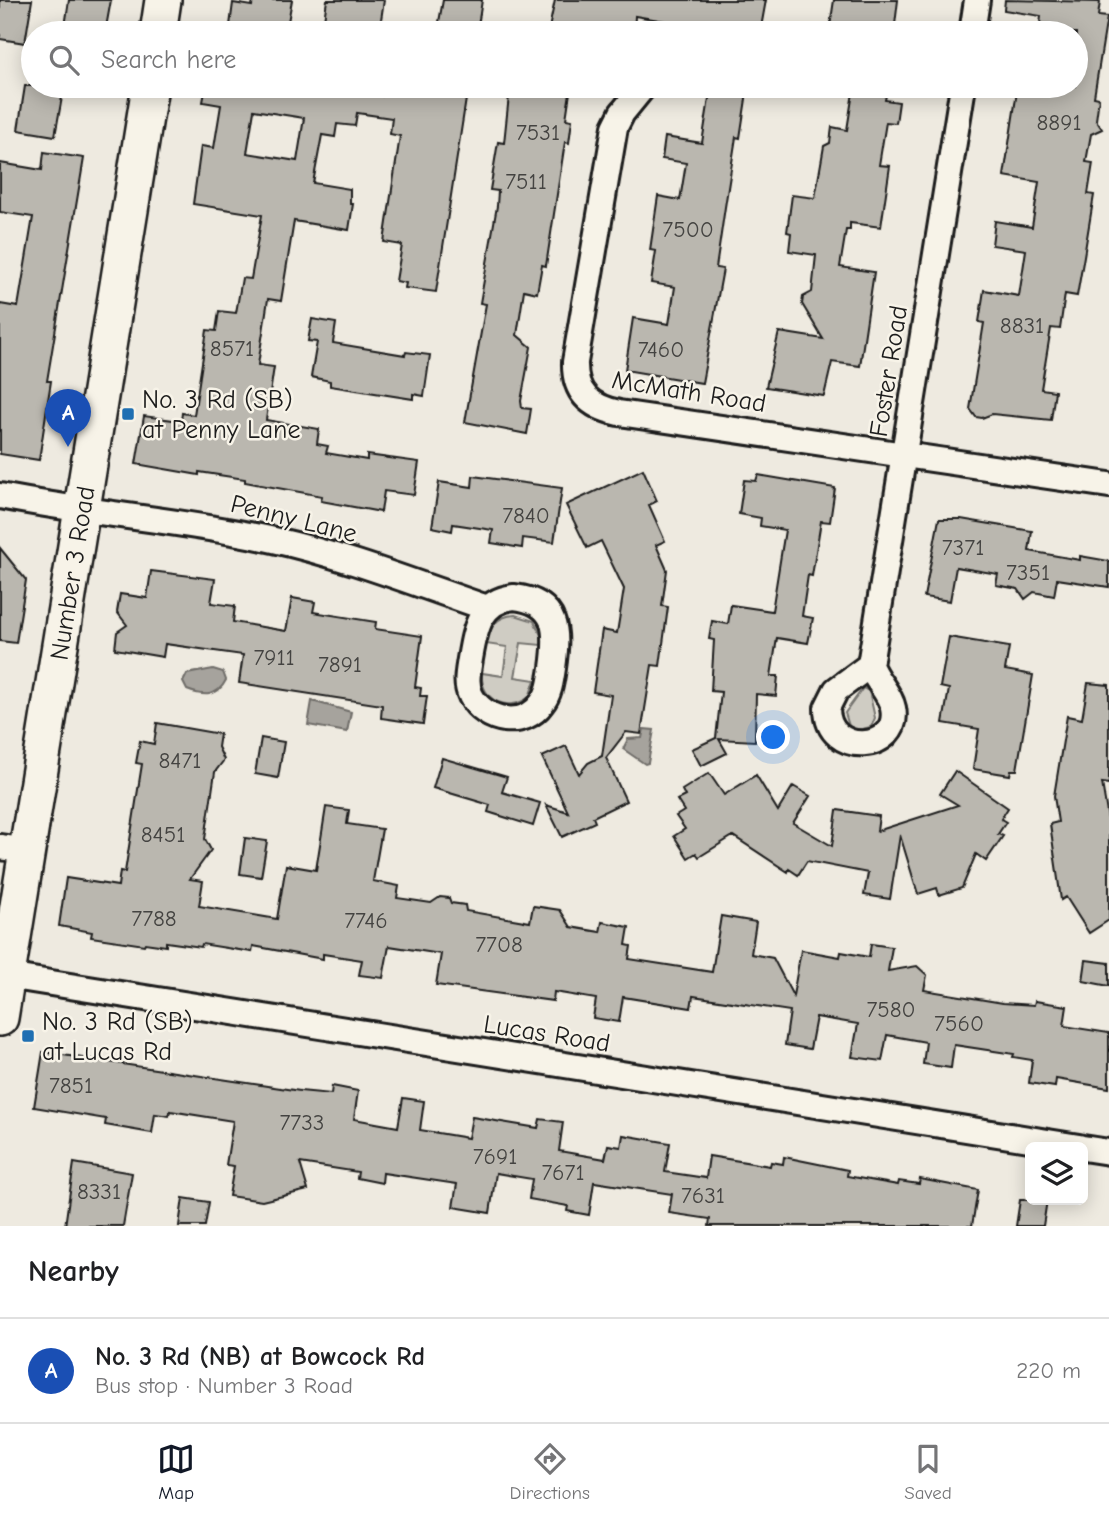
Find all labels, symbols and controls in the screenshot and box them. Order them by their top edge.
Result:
search box [21,21,1088,98]
icon: search [45,41,83,79]
text: Search here [101,45,236,75]
house number: 8891 [1036,109,1082,136]
house number: 7531 [516,119,560,146]
house number: 7511 [505,168,547,195]
house number: 7500 [662,216,714,243]
street label: Foster Road [864,303,914,439]
house number: 8831 [1000,312,1044,339]
house number: 8571 [210,335,254,362]
house number: 7460 [638,336,684,363]
street label: McMath Road [610,365,768,419]
place label: No. 3 Rd (SB) at Penny Lane [142,385,300,445]
pin: A [45,389,91,447]
marker: No. 3 Rd (SB) at Penny Lane [120,406,136,422]
street label: Number 3 Road [44,484,102,662]
street label: Penny Lane [228,489,360,549]
house number: 7840 [502,502,550,529]
house number: 7371 [942,534,984,561]
house number: 7351 [1006,559,1050,586]
house number: 7911 [253,644,295,671]
house number: 7891 [318,651,362,678]
your location [756,720,790,754]
house number: 8471 [159,747,201,774]
house number: 8451 [141,821,185,848]
house number: 7788 [131,905,177,932]
house number: 7746 [344,907,388,934]
house number: 7708 [475,931,523,958]
house number: 7580 [866,996,916,1023]
place label: No. 3 Rd (SB) at Lucas Rd [42,1007,193,1067]
street label: Lucas Road [482,1009,612,1059]
house number: 7560 [934,1010,984,1037]
marker: No. 3 Rd (SB) at Lucas Rd [20,1028,36,1044]
house number: 7851 [49,1072,93,1099]
house number: 7733 [279,1109,325,1136]
map controls [1025,1142,1088,1205]
button: layers [1025,1142,1088,1205]
house number: 7691 [473,1143,517,1170]
house number: 7671 [541,1159,585,1186]
house number: 8331 [77,1178,121,1205]
house number: 7631 [681,1182,725,1209]
text: Nearby [28,1254,119,1289]
text: No. 3 Rd (NB) at Bowcock Rd [95,1342,425,1372]
text: A [45,1357,57,1384]
text: 220 m [1016,1357,1081,1384]
text: Bus stop · Number 3 Road [95,1372,353,1399]
tab: Map [157,1440,195,1504]
tab: Directions [510,1440,590,1504]
tab: Saved [904,1440,952,1504]

